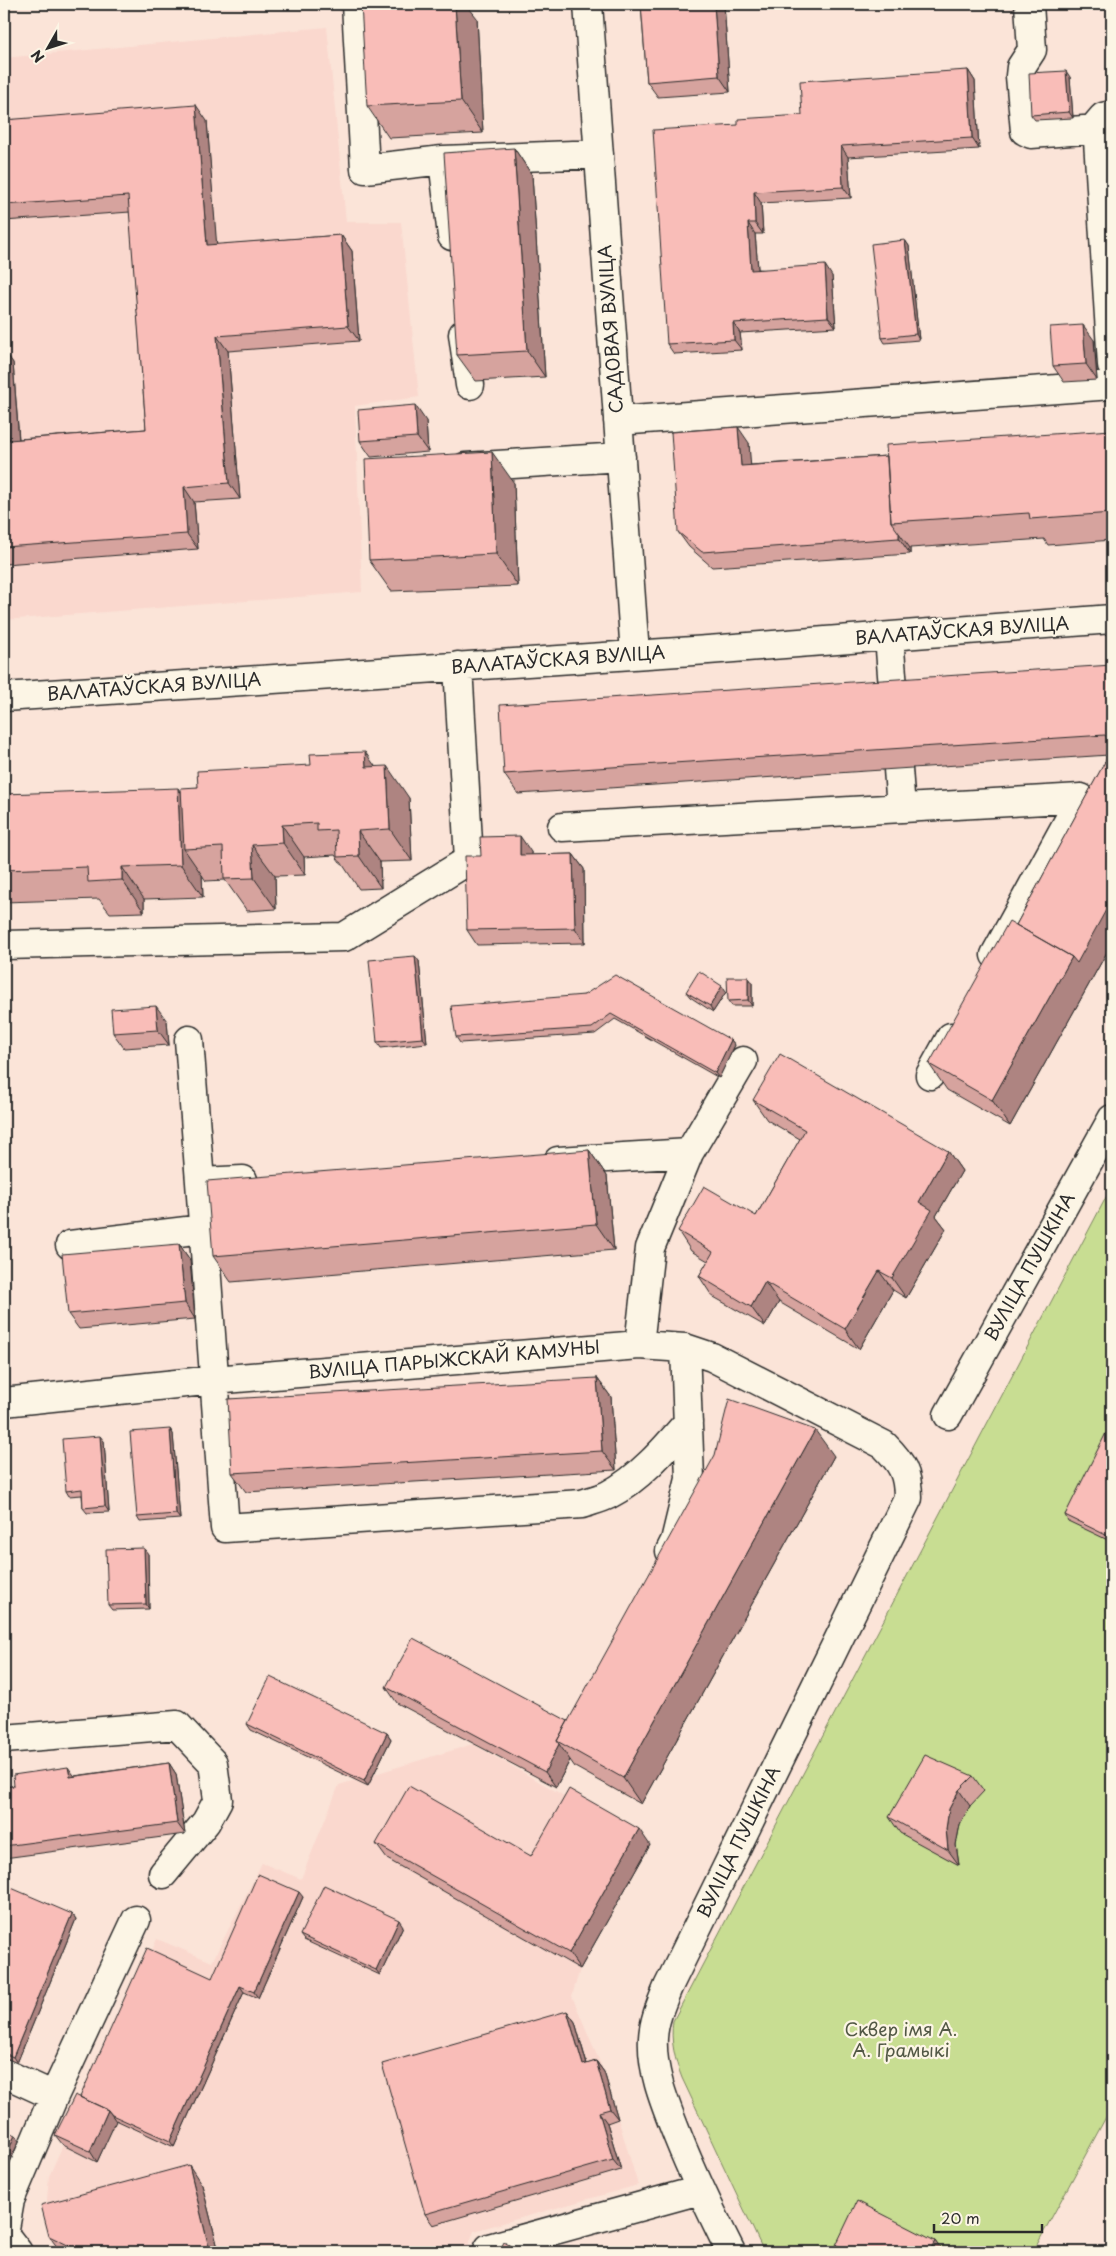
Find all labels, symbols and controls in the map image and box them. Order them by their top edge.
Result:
north arrow [22,22,72,72]
text: N [26,46,49,67]
street label: САДОВАЯ ВУЛІЦА [590,244,629,414]
street label: ВАЛАТАЎСКАЯ ВУЛІЦА [854,609,1070,650]
street label: ВАЛАТАЎСКАЯ ВУЛІЦА [450,638,666,679]
street label: ВАЛАТАЎСКАЯ ВУЛІЦА [46,665,262,706]
street label: ВУЛІЦА ПУШКІНА [977,1187,1081,1345]
street label: ВУЛІЦА ПАРЫЖСКАЙ КАМУНЫ [307,1332,601,1385]
street label: ВУЛІЦА ПУШКІНА [689,1761,786,1922]
park label: Сквер імя А. А. Грамыкі [845,2015,957,2063]
scale bar [934,2201,1041,2233]
text: 20 m [941,2206,980,2229]

